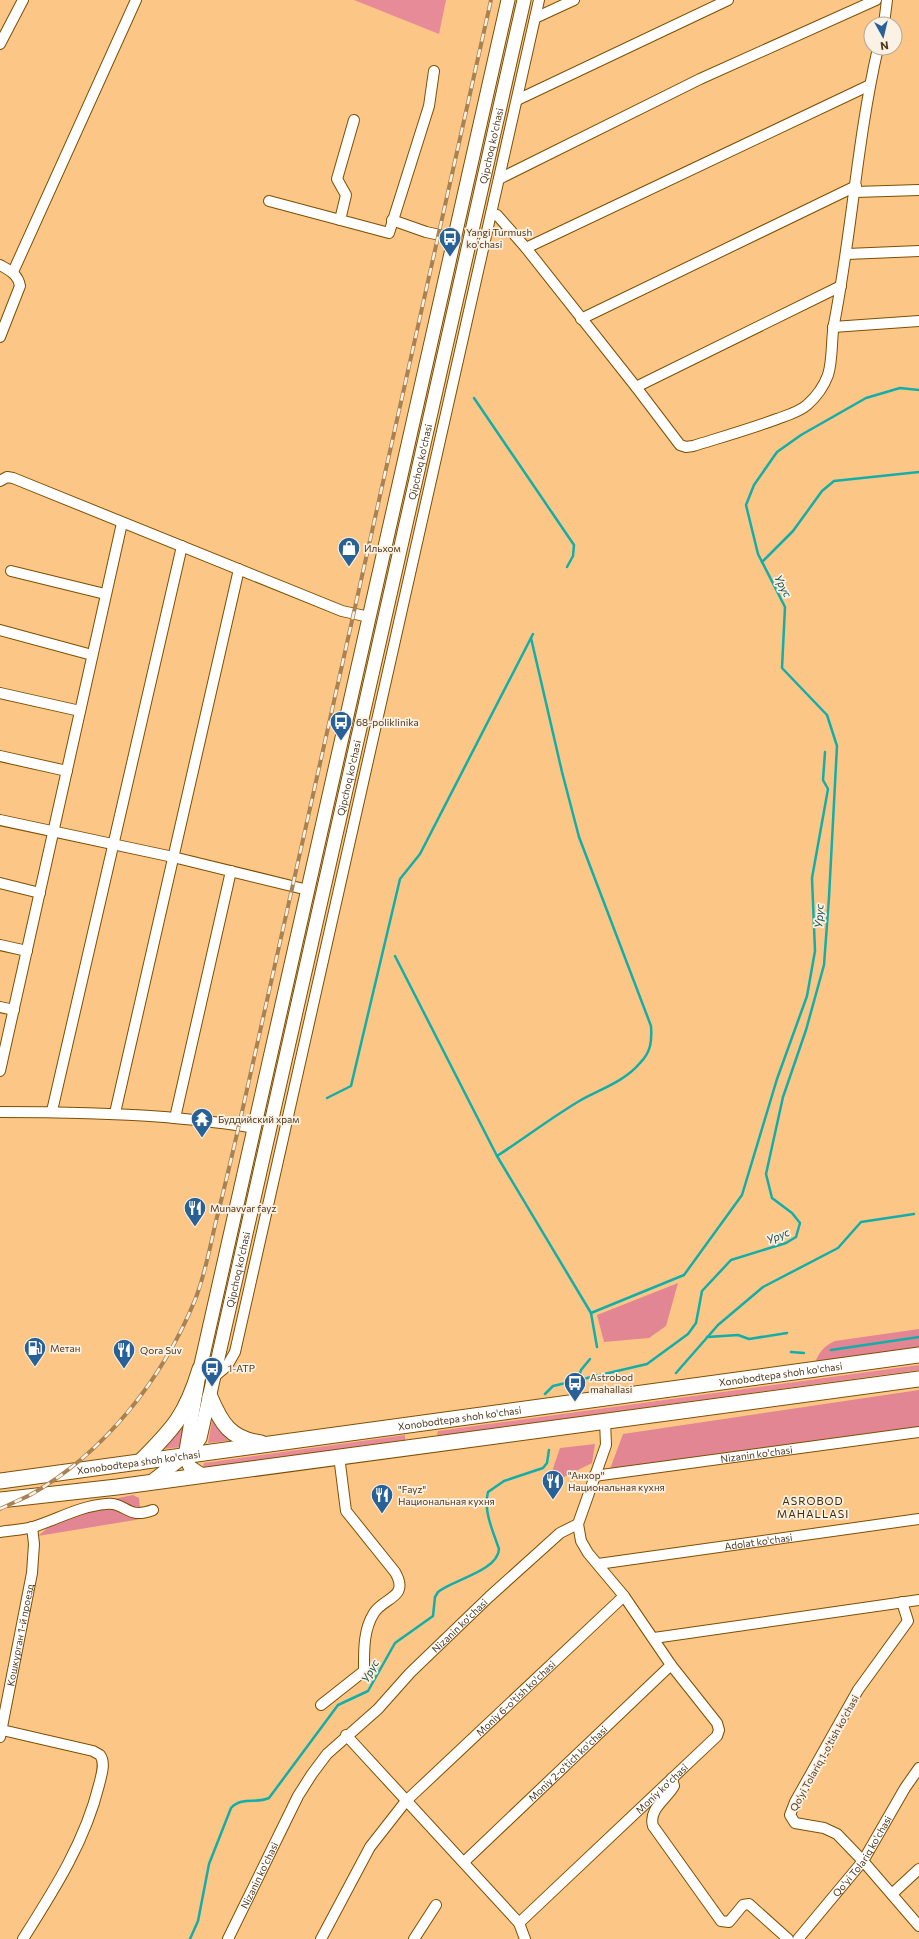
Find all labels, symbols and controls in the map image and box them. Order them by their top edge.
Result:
north arrow [863,16,903,56]
text: N [879,39,889,53]
street label: Qipchoq ko'chasi [477,107,506,185]
bus stop icon: Yangi Turmush ko'chasi [437,225,463,258]
place label: Yangi Turmush ko'chasi [466,226,532,250]
street label: Qipchoq ko'chasi [406,423,434,501]
shop icon: Ильхом [336,535,362,568]
place label: Ильхом [364,542,401,554]
water label: Урус [772,572,795,600]
bus stop icon: 68-poliklinika [328,709,354,742]
place label: 68-poliklinika [356,716,419,728]
street label: Qipchoq ko'chasi [334,739,363,817]
water label: Урус [811,903,826,928]
temple icon: Буддийский храм [189,1106,215,1139]
place label: Буддийский храм [218,1113,299,1125]
restaurant icon: Munavvar fayz [182,1195,208,1228]
place label: Munavvar fayz [210,1202,276,1214]
water label: Урус [764,1225,792,1246]
street label: Qipchoq ko'chasi [224,1231,252,1309]
fuel station icon: Метан [22,1335,48,1368]
restaurant icon: Qora Suv [111,1337,137,1370]
place label: Метан [50,1342,80,1354]
place label: Qora Suv [140,1344,182,1356]
bus stop icon: 1-ATP [199,1355,225,1388]
street label: Xonobodtepa shoh ko'chasi [718,1360,843,1388]
place label: 1-ATP [228,1362,255,1374]
bus stop icon: Astrobod mahallasi [562,1370,588,1403]
place label: Astrobod mahallasi [590,1371,633,1395]
street label: Xonobodtepa shoh ko'chasi [397,1404,522,1432]
street label: Nizanin ko'chasi [720,1443,793,1465]
street label: Xonobodtepa shoh ko'chasi [76,1448,201,1476]
restaurant icon: "Анхор" Национальная кухня [540,1468,566,1501]
place label: "Анхор" Национальная кухня [568,1469,665,1493]
restaurant icon: "Fayz" Национальная кухня [369,1482,395,1515]
place label: "Fayz" Национальная кухня [398,1483,495,1507]
district label: ASROBOD MAHALLASI [777,1494,849,1520]
street label: Adolat ko'chasi [724,1531,793,1552]
street label: Кошкурган 1-й проезд [4,1583,36,1687]
street label: Nizanin ko'chasi [429,1596,490,1655]
water label: Урус [358,1657,381,1684]
street label: Moniy 6-o'tish ko'chasi [473,1658,558,1738]
street label: Qo'yi Tolariq 1-o'tish ko'chasi [787,1693,861,1813]
street label: Moniy 2-o'tich ko'chasi [526,1723,610,1804]
street label: Moniy ko'chasi [633,1761,690,1816]
street label: Qo'yi Tolariq ko'chasi [830,1813,894,1899]
street label: Nizanin ko'chasi [238,1840,281,1910]

